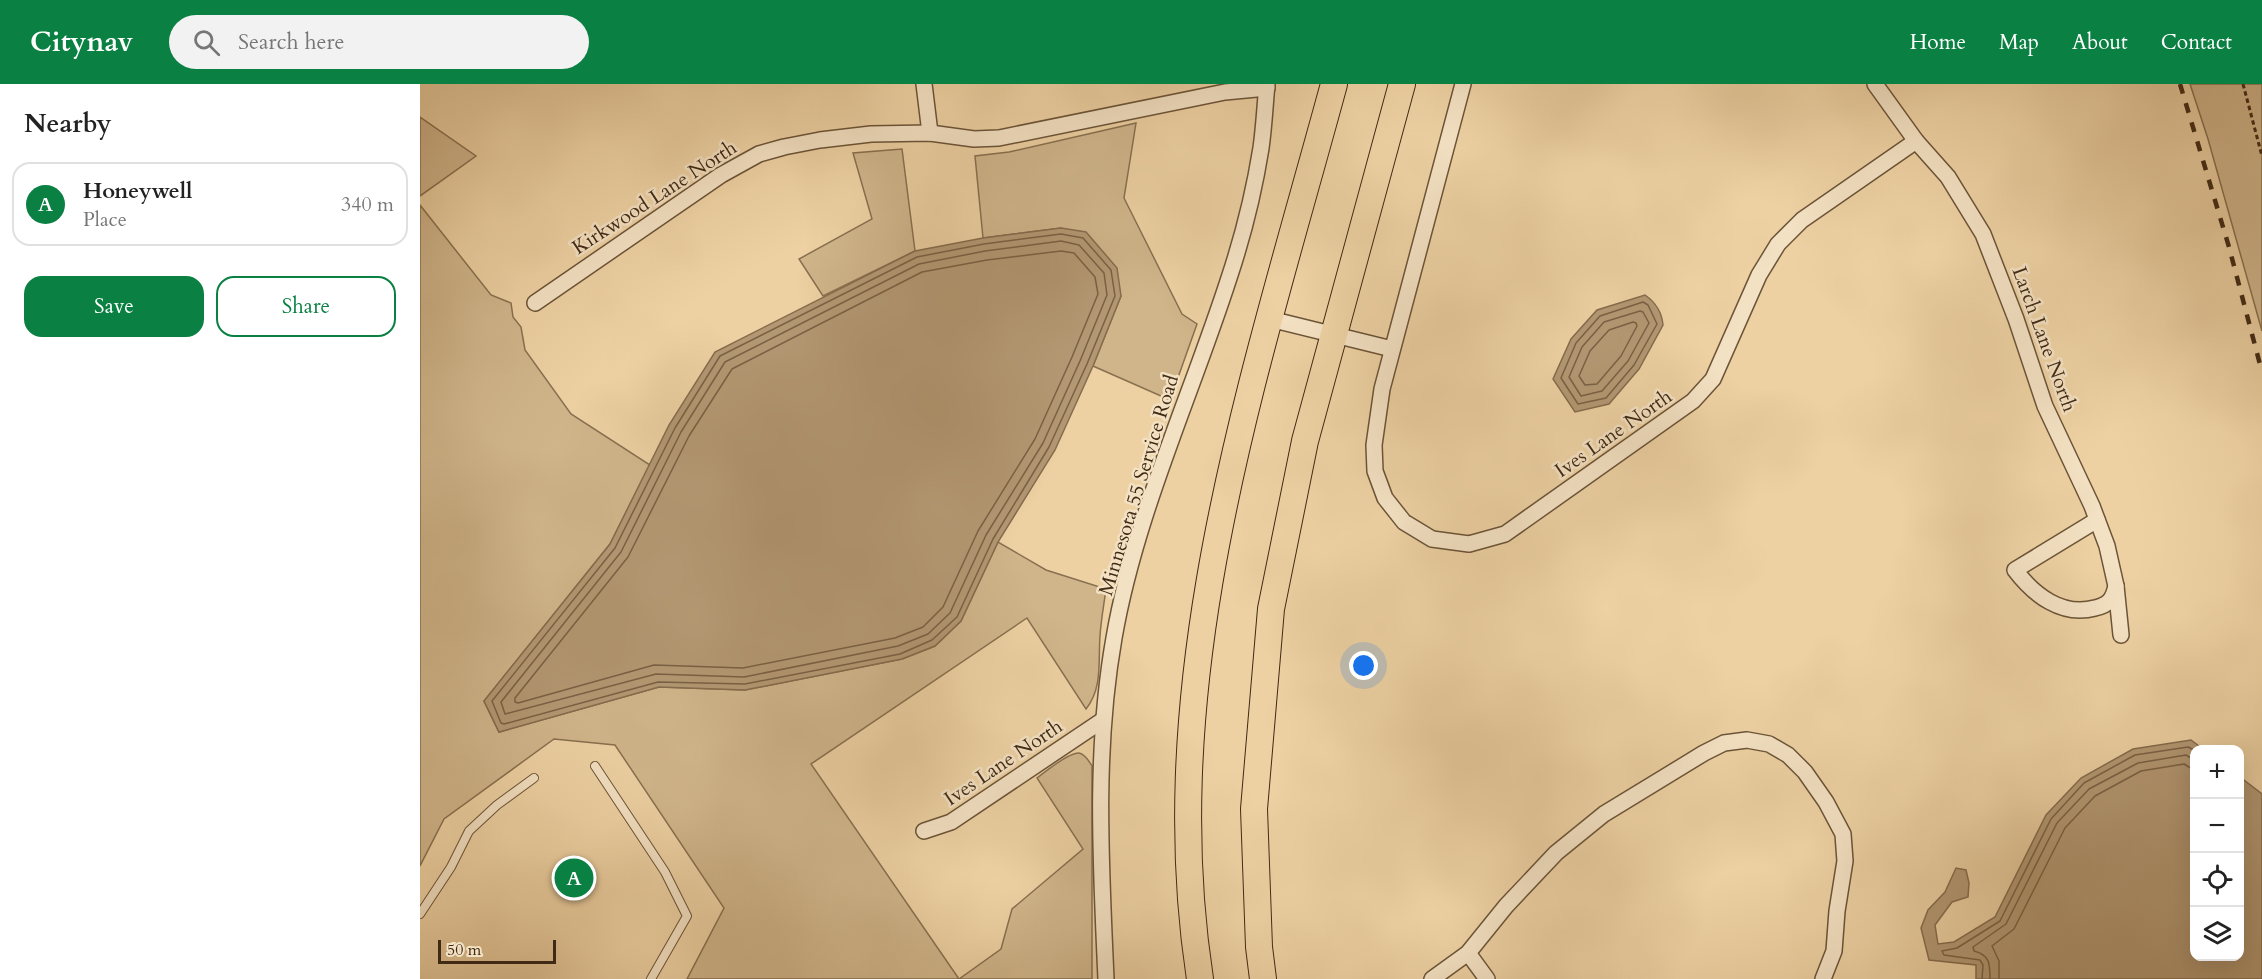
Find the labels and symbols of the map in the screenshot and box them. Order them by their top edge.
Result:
street label: Kirkwood Lane North [567,134,742,261]
street label: Larch Lane North [2006,263,2083,415]
street label: Minnesota 55 Service Road [1092,371,1185,599]
street label: Ives Lane North [1549,383,1677,484]
your location [1349,651,1378,680]
street label: Ives Lane North [939,713,1068,812]
pin: A [554,856,594,900]
scale bar [438,937,556,964]

